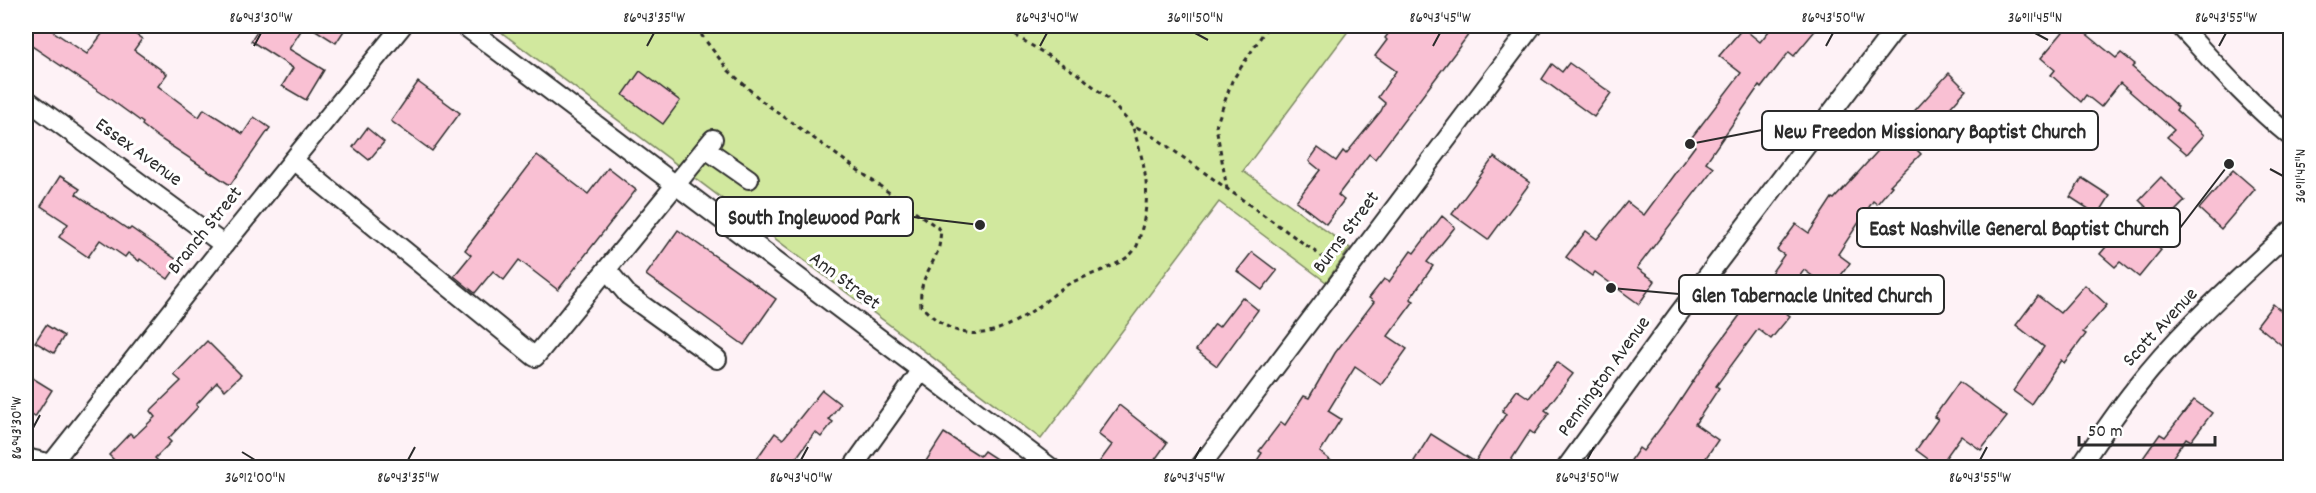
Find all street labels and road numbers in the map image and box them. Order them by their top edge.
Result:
street label: Essex Avenue [89,112,187,194]
street label: Branch Street [162,181,250,281]
street label: Burns Street [1307,186,1387,280]
street label: Ann Street [803,246,885,318]
street label: Scott Avenue [2117,282,2205,374]
street label: Pennington Avenue [1552,311,1658,443]

